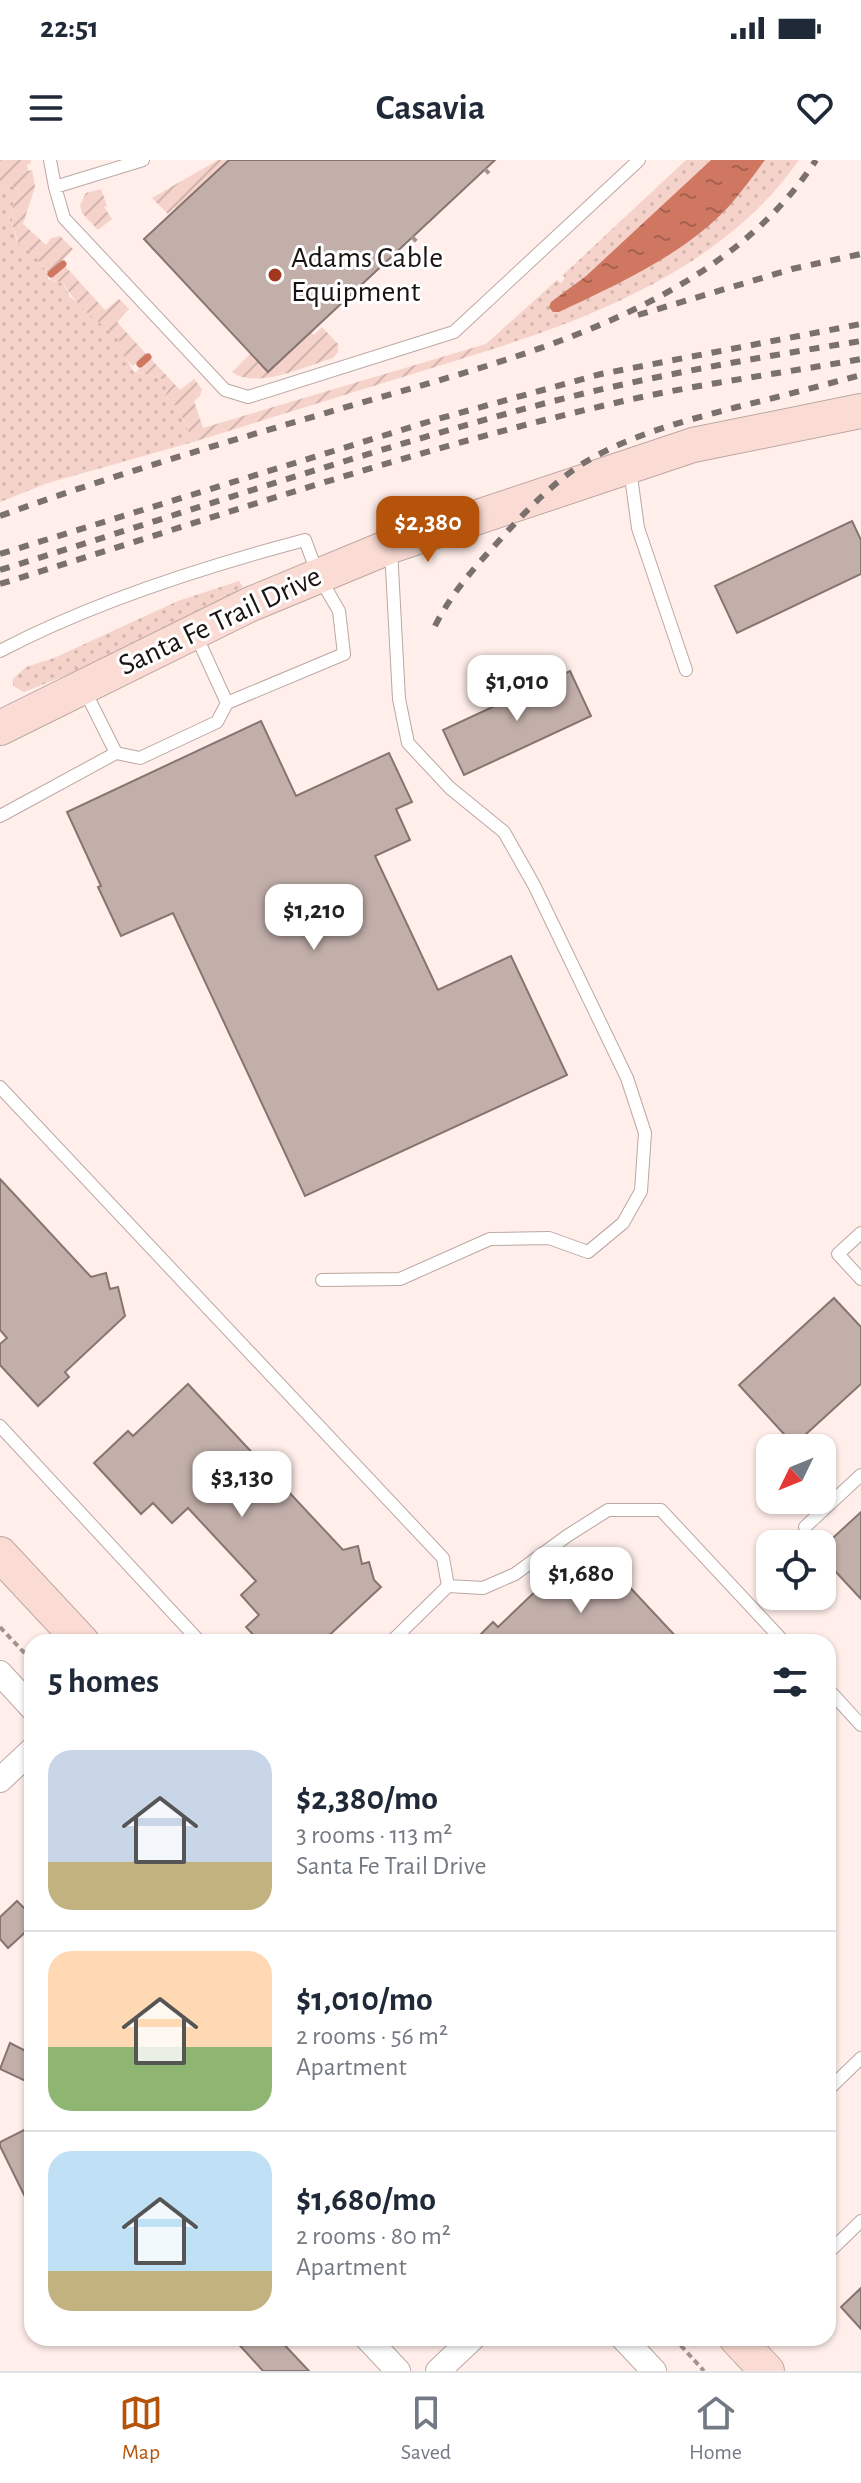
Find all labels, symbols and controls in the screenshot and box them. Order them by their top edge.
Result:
text: 22:51 [40,13,99,43]
icon: menu [24,86,68,130]
icon: heart [793,86,837,130]
text: Casavia [376,90,485,126]
place label: Adams Cable Equipment [291,243,443,307]
marker: Adams Cable Equipment [266,266,284,284]
pin: $2,380 [363,496,493,564]
text: $2,380 [394,509,462,535]
street label: Santa Fe Trail Drive [114,561,326,681]
pin: $1,010 [452,655,582,723]
text: $1,010 [485,668,549,694]
pin: $1,210 [249,884,379,952]
text: $1,210 [283,897,345,923]
north arrow [756,1434,836,1514]
map controls [756,1434,836,1610]
pin: $3,130 [177,1451,307,1519]
text: $3,130 [211,1464,273,1490]
button: locate [756,1530,836,1610]
pin: $1,680 [516,1547,646,1615]
text: $1,680 [548,1560,614,1586]
icon: filters [768,1660,812,1704]
text: 5 homes [48,1665,159,1699]
icon: home [112,1782,208,1878]
text: $2,380/mo [296,1782,438,1816]
text: 3 rooms · 113 m² [296,1822,452,1848]
text: Santa Fe Trail Drive [296,1853,486,1879]
icon: home [112,1983,208,2079]
text: $1,010/mo [296,1983,433,2017]
text: 2 rooms · 56 m² [296,2023,448,2049]
text: Apartment [296,2054,407,2080]
icon: home [112,2183,208,2279]
text: $1,680/mo [296,2183,436,2217]
text: 2 rooms · 80 m² [296,2223,451,2249]
text: Apartment [296,2254,407,2280]
tab: Map [119,2391,163,2465]
tab: Saved [401,2391,451,2465]
tab: Home [689,2391,742,2465]

